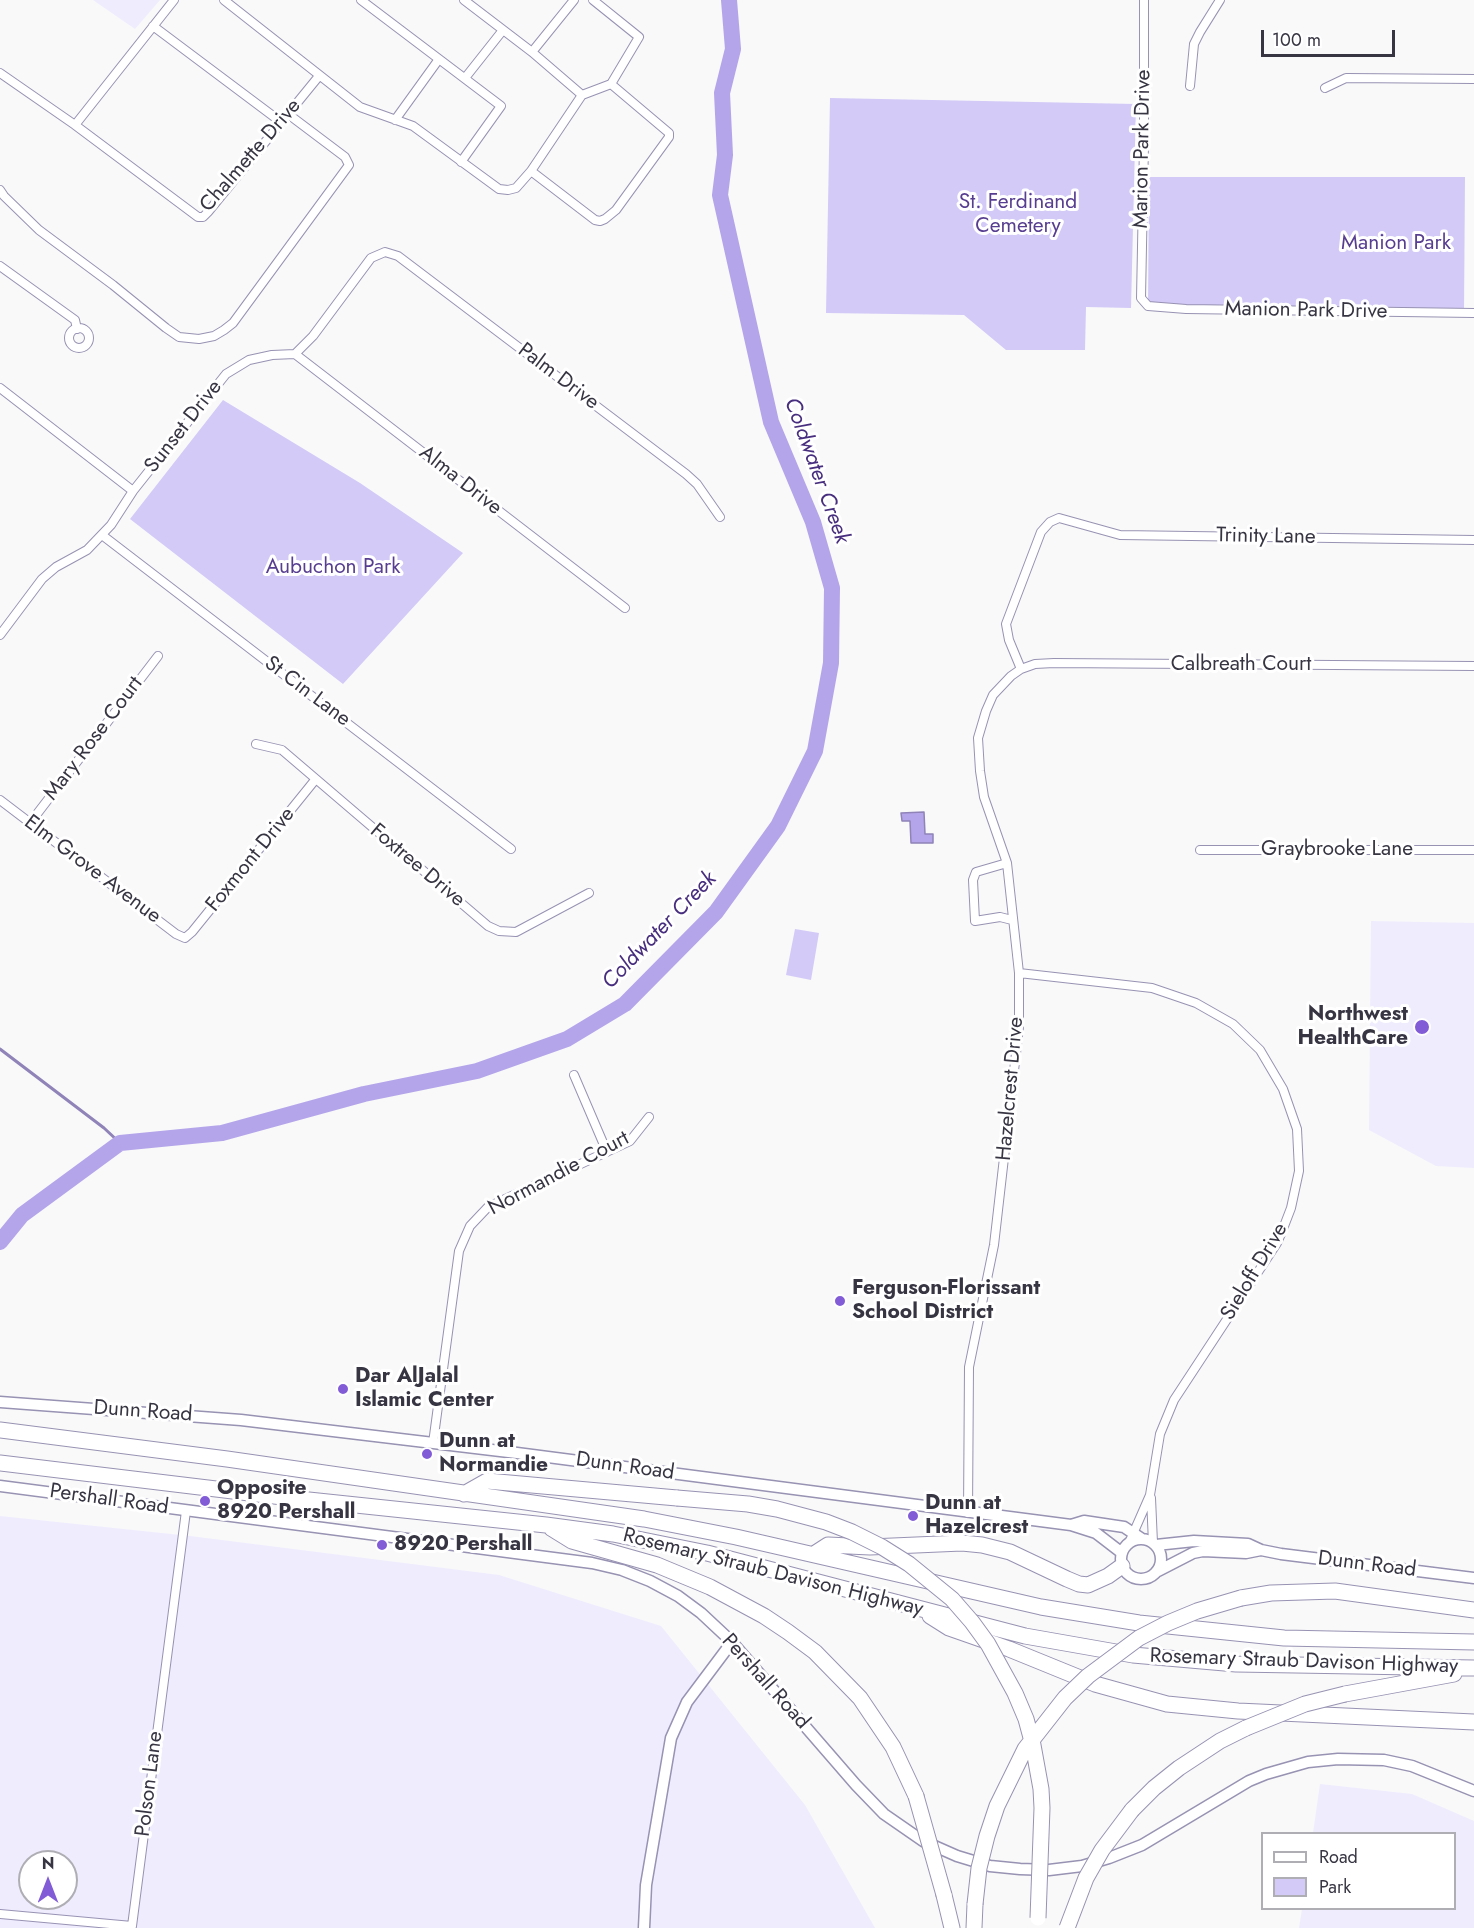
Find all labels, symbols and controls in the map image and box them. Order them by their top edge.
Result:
scale bar [1264,18,1398,56]
text: 100 m [1272,27,1321,53]
street label: Marion Park Drive [1129,69,1157,229]
street label: Chalmette Drive [195,94,307,218]
park label: St. Ferdinand Cemetery [959,190,1077,240]
park label: Manion Park [1341,231,1451,257]
street label: Manion Park Drive [1224,297,1388,325]
street label: Palm Drive [512,338,604,416]
street label: Sunset Drive [140,376,228,478]
water label: Coldwater Creek [777,395,855,547]
street label: Alma Drive [414,441,506,521]
street label: Trinity Lane [1216,524,1316,550]
park label: Aubuchon Park [266,555,400,581]
street label: St Cin Lane [259,651,355,733]
street label: Calbreath Court [1171,652,1311,678]
street label: Mary Rose Court [39,672,149,806]
street label: Foxmont Drive [201,803,301,917]
street label: Elm Grove Avenue [19,810,165,930]
street label: Foxtree Drive [364,819,470,913]
street label: Graybrooke Lane [1261,837,1413,863]
water label: Coldwater Creek [597,867,723,995]
place label: Northwest HealthCare [1297,1002,1408,1052]
street label: Hazelcrest Drive [992,1016,1030,1162]
marker: Northwest HealthCare [1413,1018,1431,1036]
street label: Normandie Court [484,1126,634,1222]
street label: Sieloff Drive [1216,1219,1294,1325]
place label: Ferguson-Florissant School District [852,1276,1040,1326]
marker: Ferguson-Florissant School District [833,1294,847,1308]
place label: Dar AlJalal Islamic Center [355,1364,494,1414]
marker: Dar AlJalal Islamic Center [336,1382,350,1396]
street label: Dunn Road [93,1396,193,1428]
place label: Dunn at Normandie [439,1429,548,1479]
marker: Dunn at Normandie [420,1447,434,1461]
street label: Dunn Road [574,1448,676,1486]
place label: Opposite 8920 Pershall [217,1476,355,1526]
street label: Pershall Road [48,1479,170,1521]
place label: Dunn at Hazelcrest [925,1491,1028,1541]
marker: Opposite 8920 Pershall [198,1494,212,1508]
marker: Dunn at Hazelcrest [906,1509,920,1523]
street label: Rosemary Straub Davison Highway [620,1523,926,1623]
place label: 8920 Pershall [394,1532,532,1558]
marker: 8920 Pershall [375,1538,389,1552]
street label: Dunn Road [1316,1546,1418,1584]
street label: Pershall Road [716,1629,814,1735]
street label: Rosemary Straub Davison Highway [1149,1644,1459,1680]
street label: Polson Lane [131,1730,169,1838]
legend [1261,1832,1456,1910]
text: Road [1319,1844,1358,1870]
north arrow [18,1850,78,1910]
text: N [42,1852,54,1875]
text: Park [1319,1874,1351,1900]

